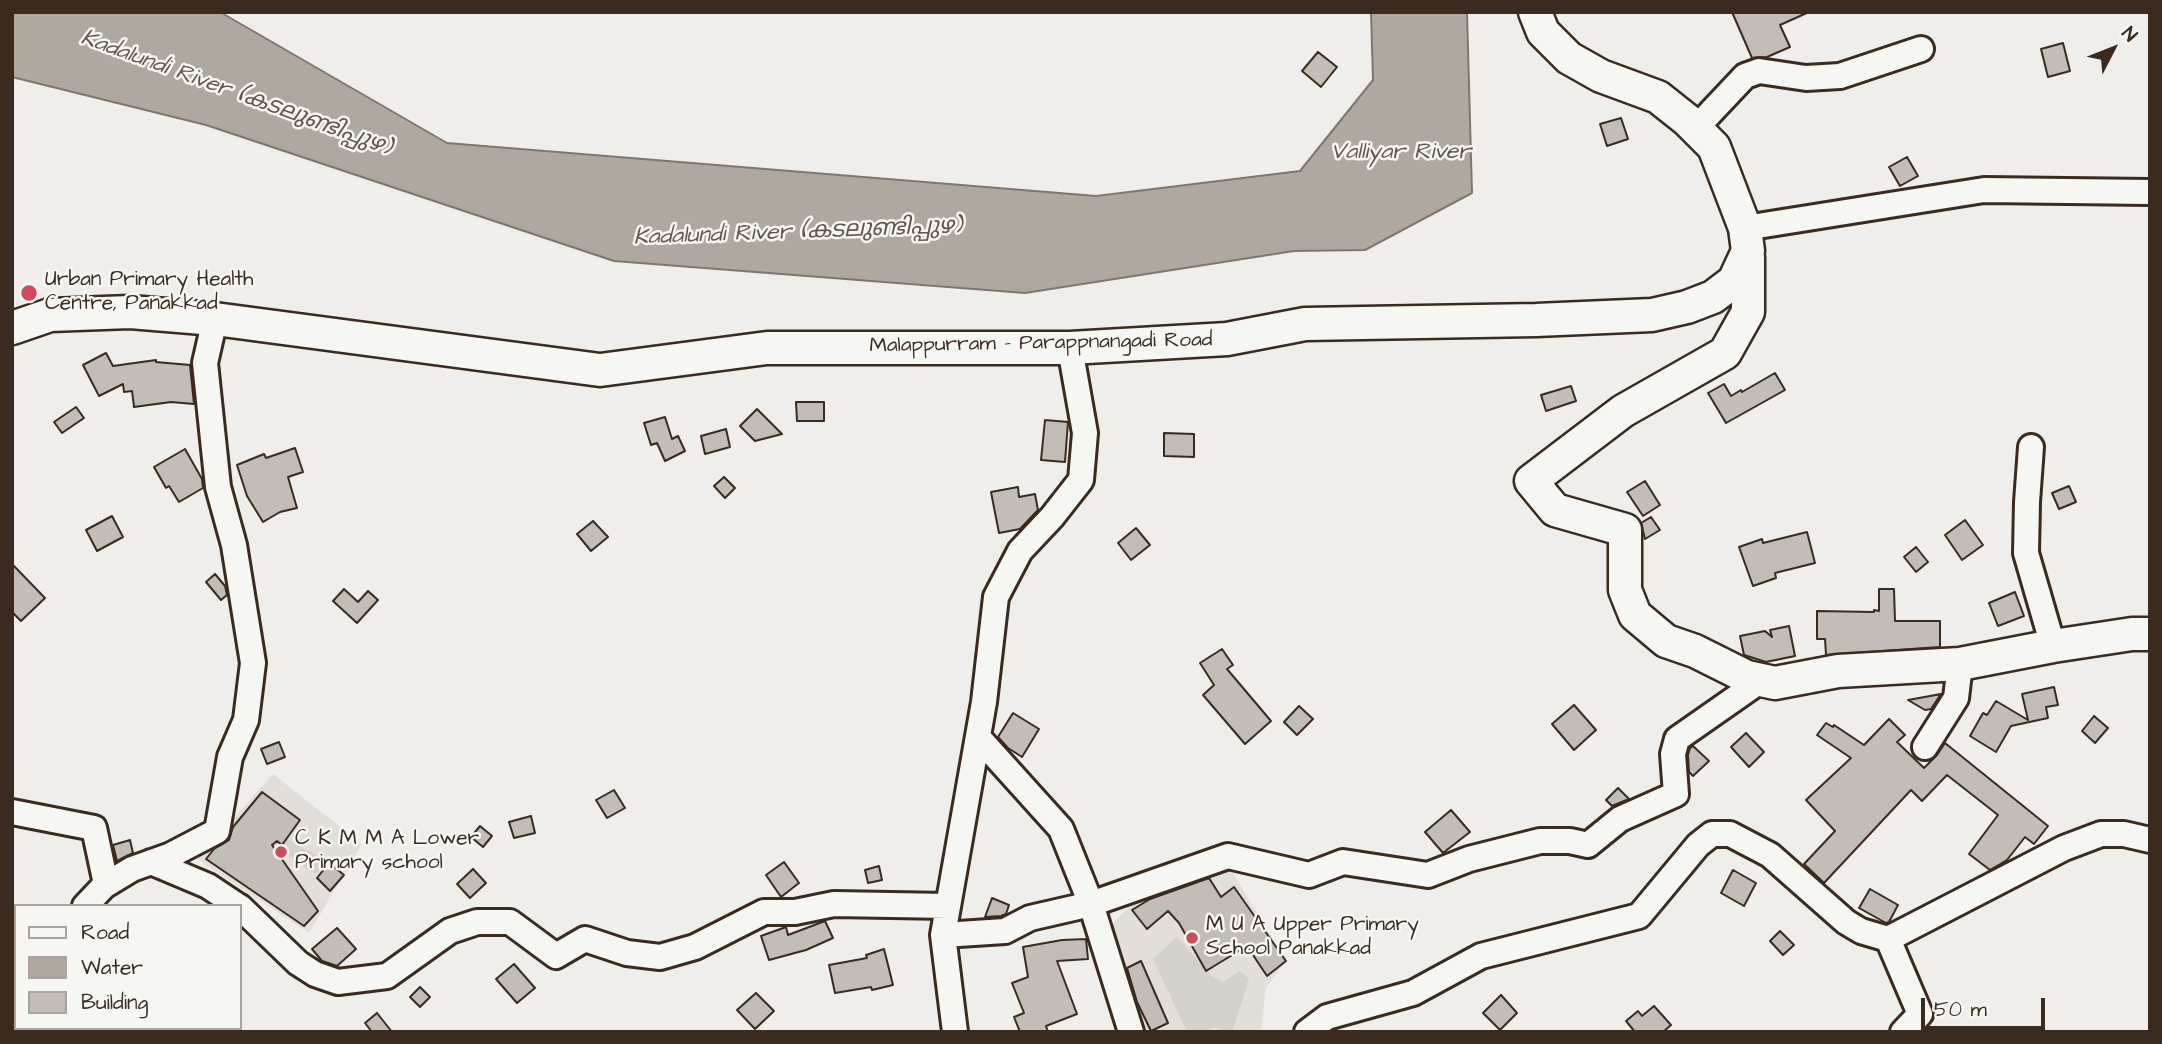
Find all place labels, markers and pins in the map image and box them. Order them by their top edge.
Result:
place label: Urban Primary Health Centre, Panakkad [45,268,253,318]
marker: Urban Primary Health Centre, Panakkad [19,283,39,303]
place label: C K M M A Lower Primary school [295,827,479,877]
marker: C K M M A Lower Primary school [273,844,289,860]
place label: M U A Upper Primary School Panakkad [1206,913,1419,963]
marker: M U A Upper Primary School Panakkad [1184,930,1200,946]

